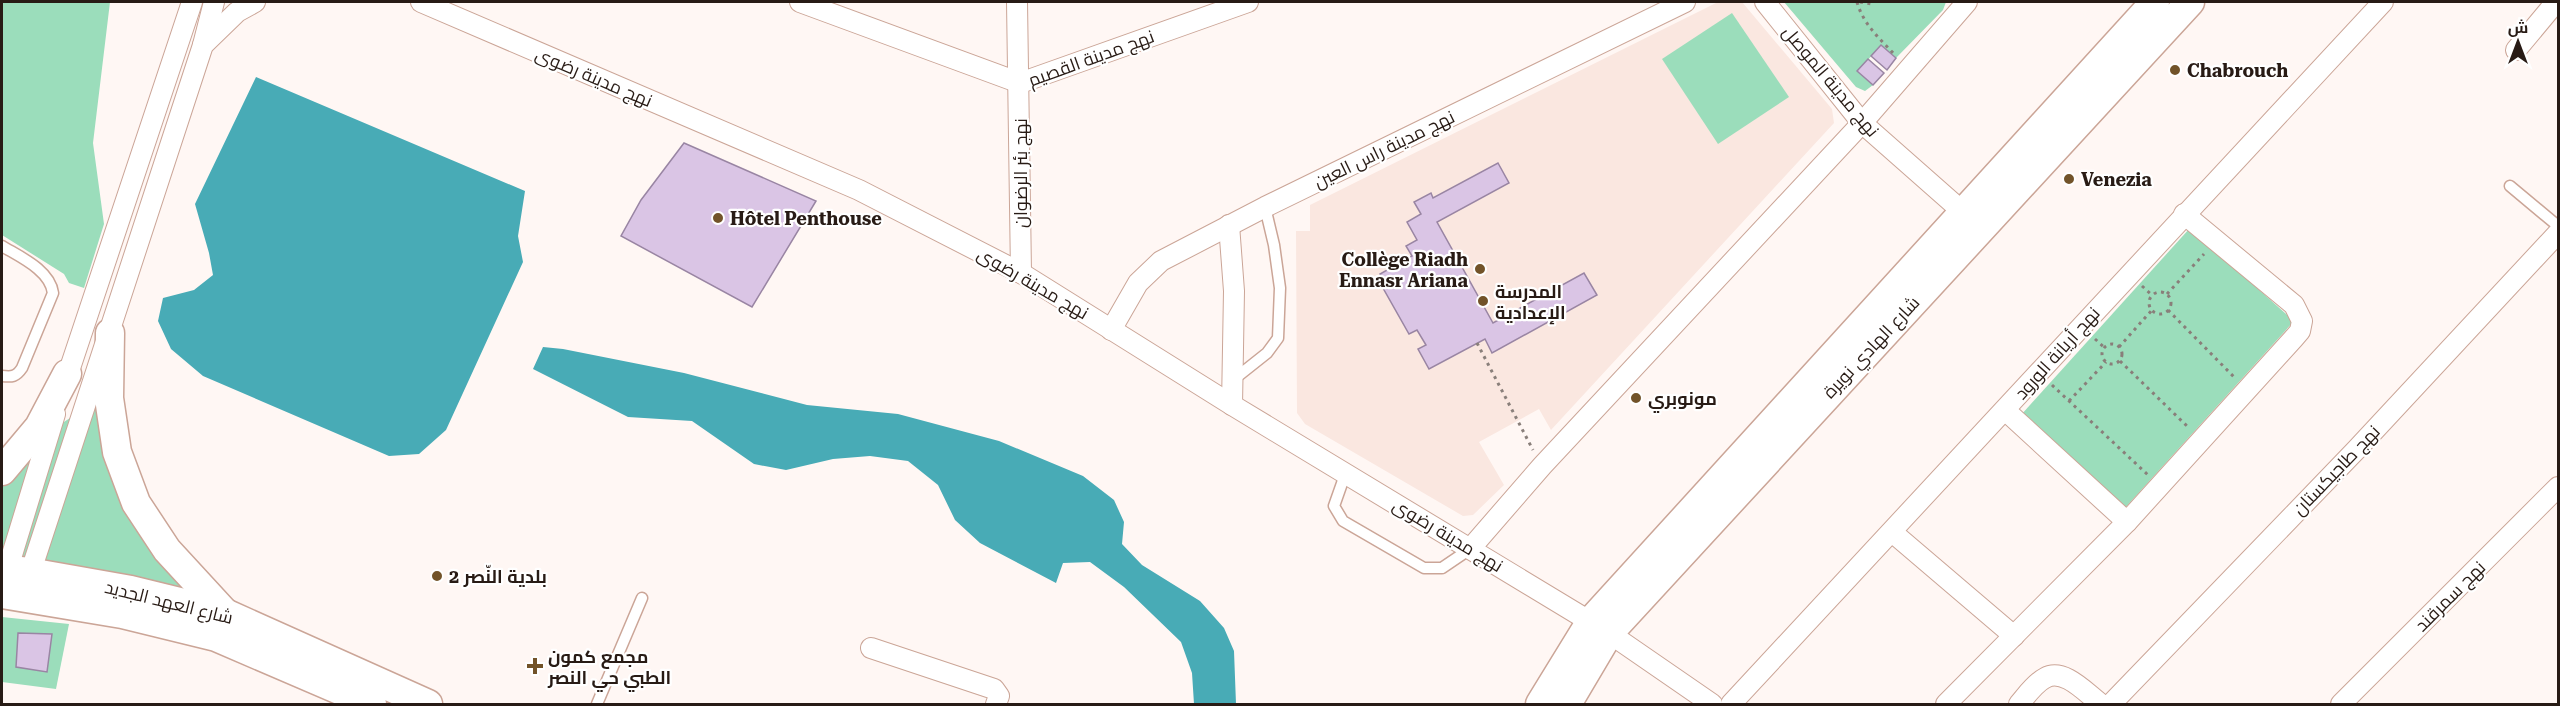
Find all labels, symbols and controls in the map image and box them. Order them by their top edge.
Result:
north arrow [2488,12,2548,72]
text: ش [2508,18,2528,37]
street label: نهج مدينة الموصل [1777,21,1884,142]
street label: نهج مدينة القصيم [1025,25,1158,92]
street label: نهج مدينة رضوى [532,43,656,113]
place label: Chabrouch [2187,60,2288,81]
marker: Chabrouch [2168,63,2182,77]
street label: نهج مدينة راس العين [1310,106,1459,194]
street label: نهج بئر الرضوان [1010,118,1033,228]
place label: Venezia [2081,169,2152,190]
marker: Venezia [2062,172,2076,186]
place label: Hôtel Penthouse [730,208,882,229]
marker: Hôtel Penthouse [711,211,725,225]
street label: نهج مدينة رضوى [973,243,1092,325]
place label: Collège Riadh Ennasr Ariana [1339,249,1468,291]
marker: Collège Riadh Ennasr Ariana [1473,262,1487,276]
place label: المدرسة الإعدادية [1495,281,1566,325]
street label: شارع الهادي نويرة [1818,292,1927,405]
marker: المدرسة الإعدادية [1476,294,1490,308]
street label: نهج أريانة الورود [2010,303,2105,405]
place label: مونوبري [1648,388,1717,413]
marker: مونوبري [1629,391,1643,405]
street label: نهج طاجيكستان [2288,421,2385,521]
street label: نهج مدينة رضوى [1388,494,1507,578]
street label: نهج سمرقند [2410,556,2491,637]
place label: بلدية النّصر 2 [449,564,547,588]
marker: بلدية النّصر 2 [430,569,444,583]
street label: شارع العهد الجديد [102,576,235,630]
place label: مجمع كمون الطبي حي النصر [547,646,671,693]
marker: مجمع كمون الطبي حي النصر [526,657,544,675]

